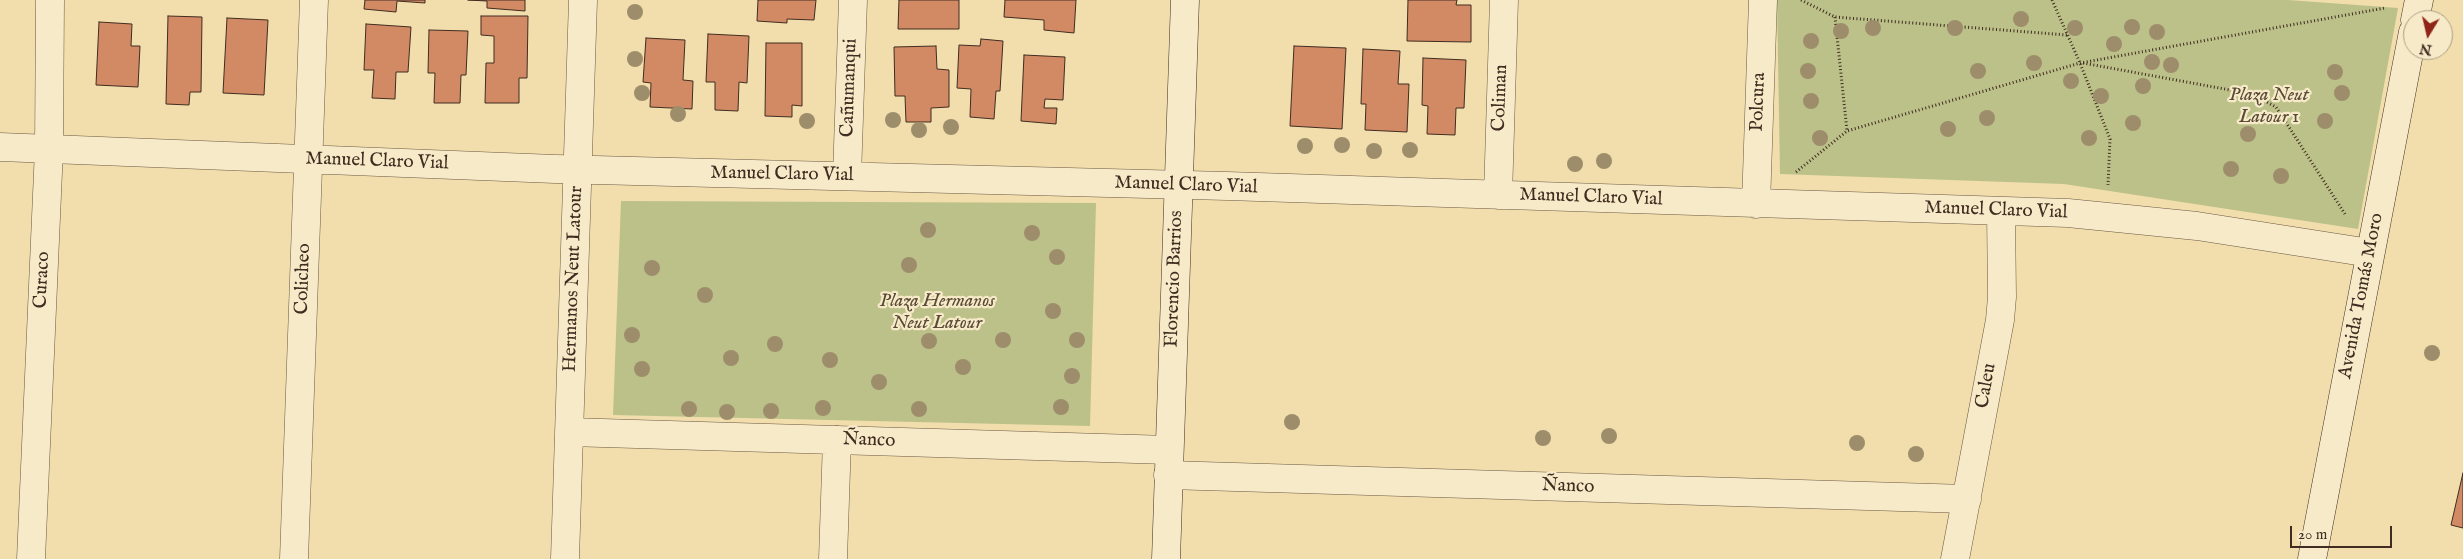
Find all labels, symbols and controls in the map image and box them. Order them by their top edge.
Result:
north arrow [2403,10,2453,60]
street label: Cañumanqui [837,38,863,138]
text: N [2418,39,2433,59]
street label: Coliman [1488,64,1514,132]
street label: Polcura [1747,72,1771,132]
park label: Plaza Neut Latour 1 [2229,85,2309,129]
street label: Manuel Claro Vial [305,148,449,176]
street label: Manuel Claro Vial [710,162,854,188]
street label: Manuel Claro Vial [1114,172,1258,200]
street label: Manuel Claro Vial [1519,184,1663,212]
street label: Hermanos Neut Latour [559,186,589,372]
street label: Manuel Claro Vial [1924,197,2068,225]
street label: Florencio Barrios [1161,210,1189,348]
street label: Avenida Tomás Moro [2335,211,2389,381]
street label: Colicheo [291,243,317,315]
street label: Curaco [30,251,56,309]
park label: Plaza Hermanos Neut Latour [879,291,995,335]
street label: Caleu [1972,362,2002,410]
street label: Ñanco [842,429,896,453]
street label: Ñanco [1541,475,1595,499]
scale bar [2293,516,2396,548]
text: 20 m [2298,525,2327,544]

